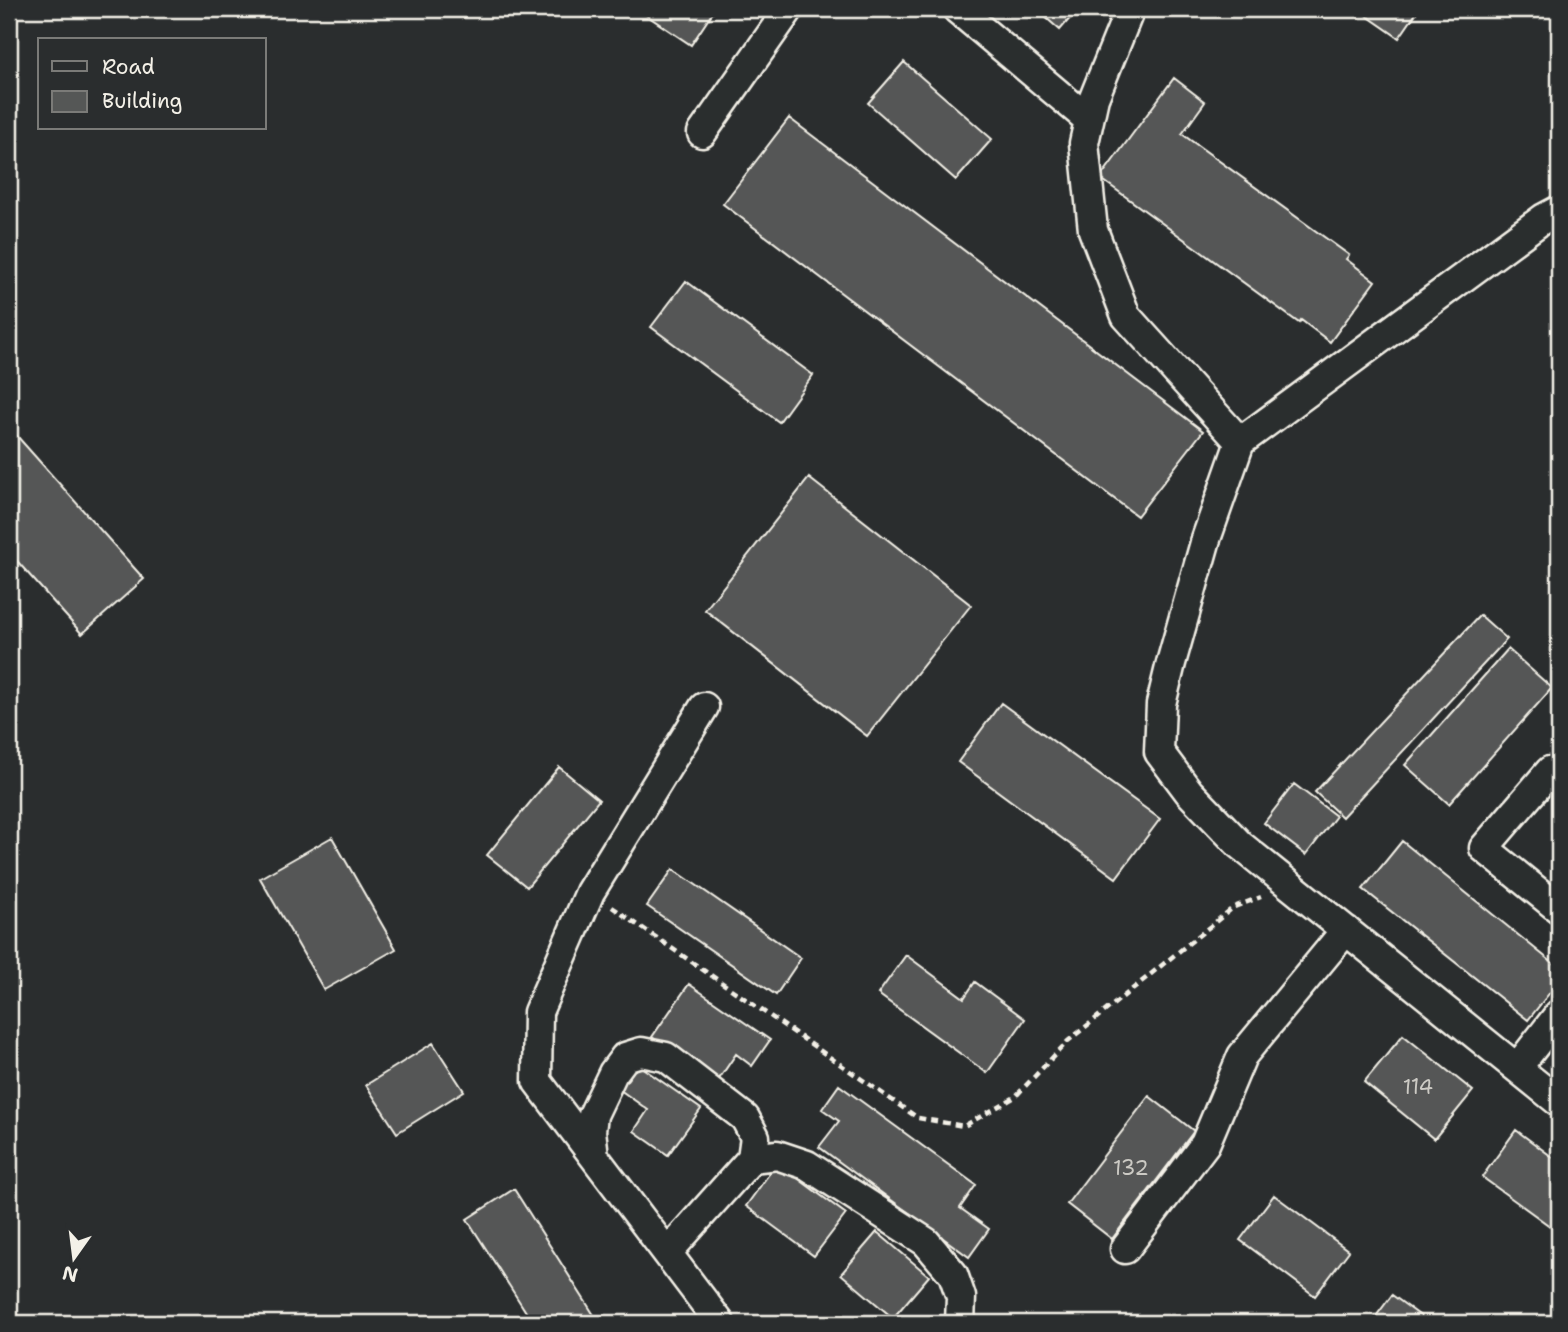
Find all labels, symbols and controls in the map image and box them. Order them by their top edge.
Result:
legend [38,38,266,130]
text: Road [102,53,155,81]
text: Building [102,87,182,115]
house number: 114 [1403,1073,1433,1101]
house number: 132 [1113,1154,1149,1182]
north arrow [38,1224,108,1294]
text: N [60,1260,80,1288]

